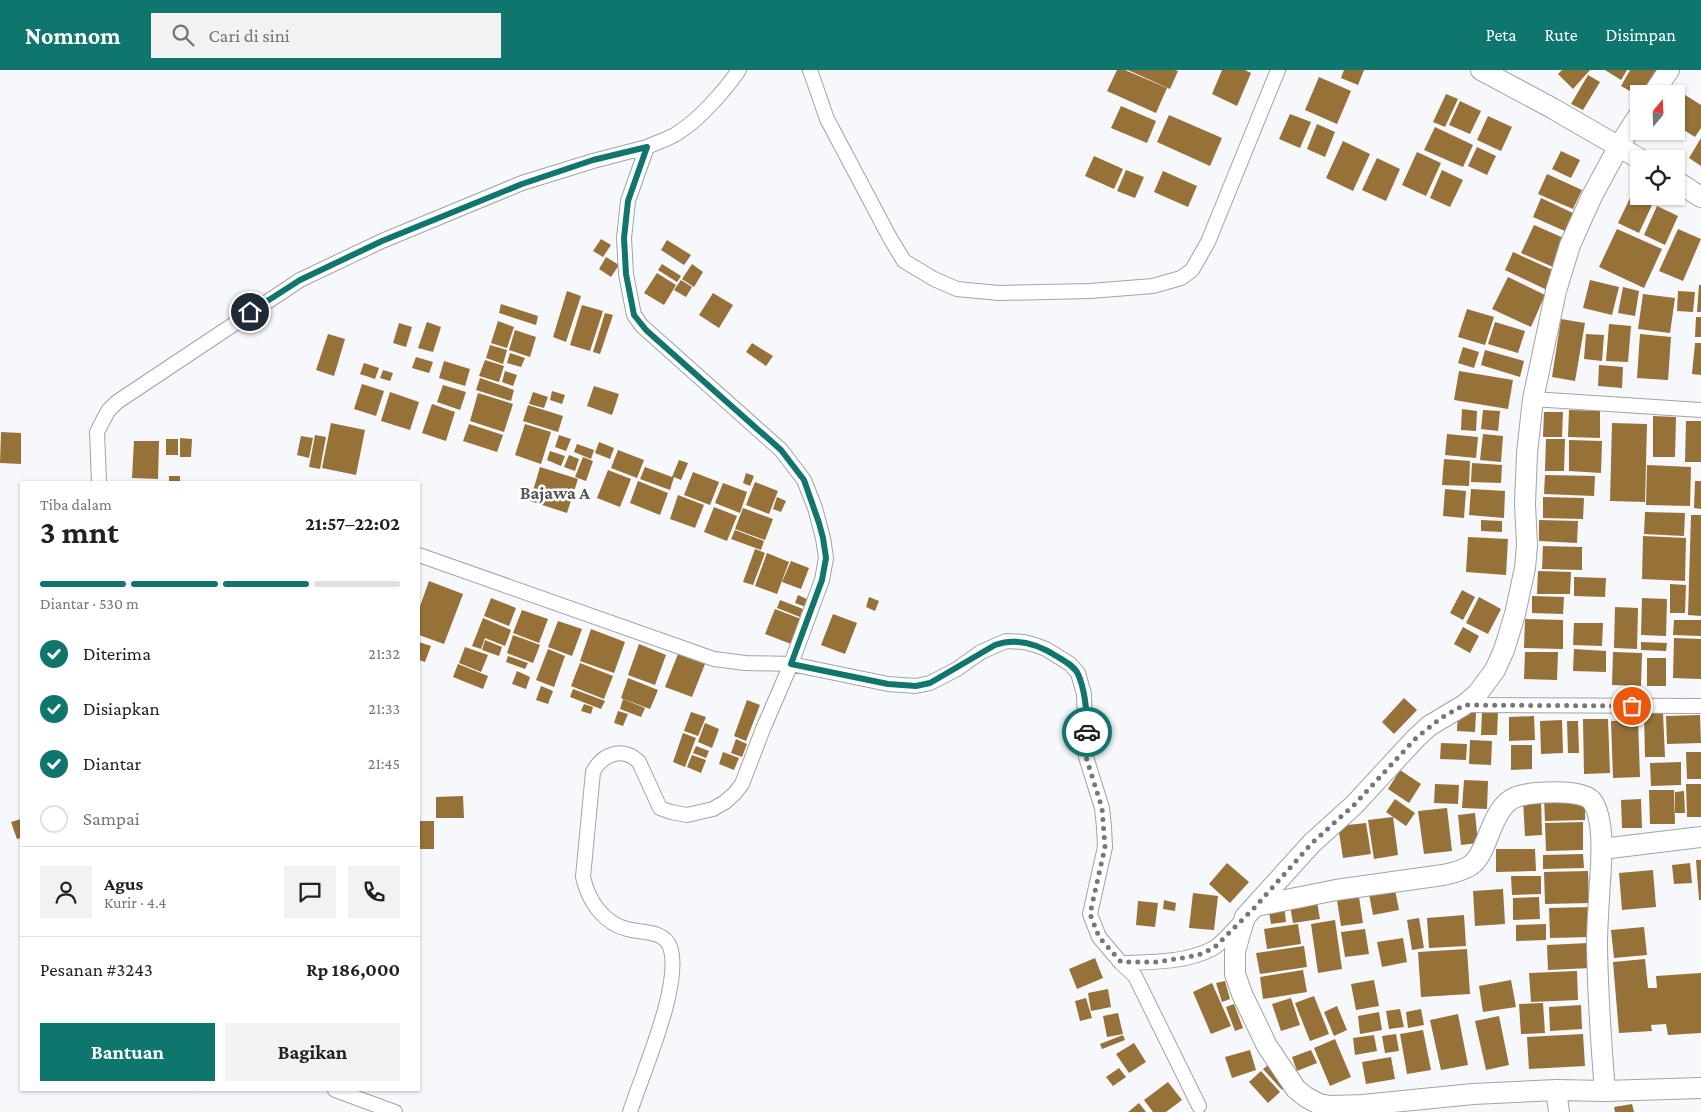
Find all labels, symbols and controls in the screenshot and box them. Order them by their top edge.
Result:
search box [151,13,501,58]
icon: search [169,21,197,49]
text: Nomnom [25,22,121,49]
text: Cari di sini [209,25,290,46]
text: Peta [1486,25,1517,45]
text: Rute [1545,25,1578,45]
text: Disimpan [1606,25,1676,45]
north arrow [1630,85,1685,140]
map controls [1630,85,1685,205]
button: locate [1630,150,1685,205]
pin [229,291,271,333]
icon: home [236,298,264,326]
district label: Bajawa A [520,483,590,504]
text: Tiba dalam [40,496,112,513]
text: 21:57–22:02 [305,513,400,534]
text: 3 mnt [40,514,119,550]
text: Diantar · 530 m [40,595,139,612]
icon: check [40,640,68,668]
text: Diterima [83,643,151,664]
text: 21:32 [368,645,400,662]
pin [1611,685,1653,727]
icon: bag [1618,692,1646,720]
icon: check [40,695,68,723]
text: Disiapkan [83,698,160,719]
text: 21:33 [368,700,400,717]
courier [1062,707,1112,757]
icon: car [1073,718,1101,746]
icon: check [40,750,68,778]
text: Diantar [83,753,141,774]
text: 21:45 [368,755,400,772]
text: Sampai [83,808,140,829]
button: person [40,866,92,918]
button: chat [284,866,336,918]
button: phone [348,866,400,918]
text: Agus [104,873,143,894]
text: Kurir · 4.4 [104,894,166,911]
text: Pesanan #3243 [40,959,153,980]
text: Rp 186,000 [306,959,400,980]
button: Bantuan [40,1023,215,1081]
button: Bagikan [225,1023,400,1081]

